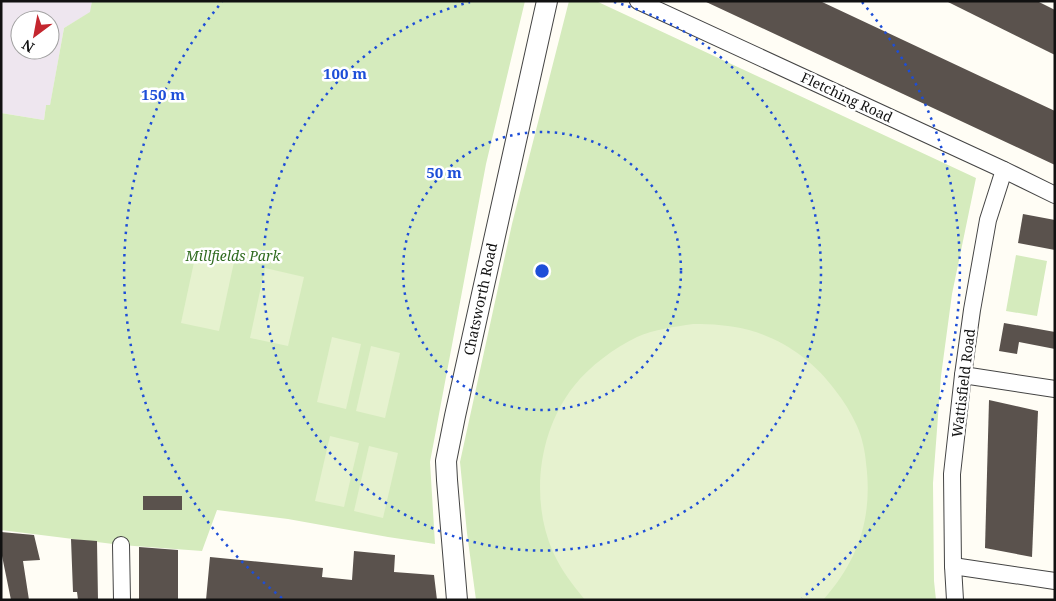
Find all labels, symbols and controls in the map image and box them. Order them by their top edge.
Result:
north arrow [10,10,60,60]
text: N [18,35,38,57]
text: 100 m [323,63,367,83]
street label: Fletching Road [798,67,896,127]
text: 150 m [141,84,185,104]
text: 50 m [426,162,462,182]
street label: Chatsworth Road [459,241,501,357]
park label: Millfields Park [185,246,281,265]
centre of rings [533,262,551,280]
street label: Wattisfield Road [947,327,979,438]

